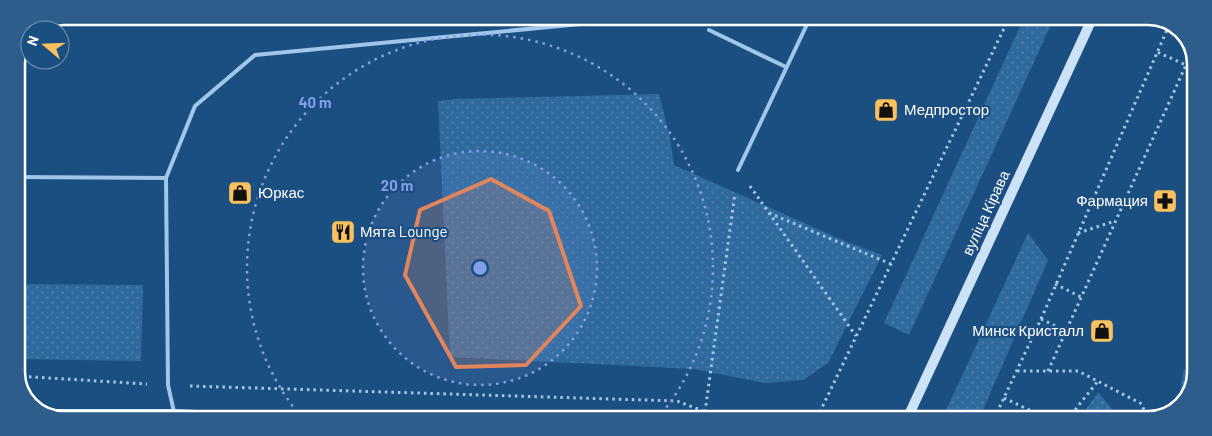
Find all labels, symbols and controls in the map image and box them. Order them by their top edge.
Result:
north arrow [20,20,70,70]
text: N [23,33,42,48]
text: 40 m [298,93,332,111]
shop icon: Медпростор [873,97,899,123]
place label: Медпростор [904,100,989,118]
street label: вуліца Кірава [958,167,1013,258]
text: 20 m [381,176,413,194]
shop icon: Юркас [227,180,253,206]
place label: Юркас [258,183,305,201]
pharmacy icon: Фармация [1152,188,1178,214]
place label: Фармация [1076,191,1148,209]
restaurant icon: Мята Lounge [330,219,356,245]
place label: Мята Lounge [360,222,448,240]
centre of rings [471,259,489,277]
shop icon: Минск Кристалл [1089,318,1115,344]
place label: Минск Кристалл [972,321,1084,339]

